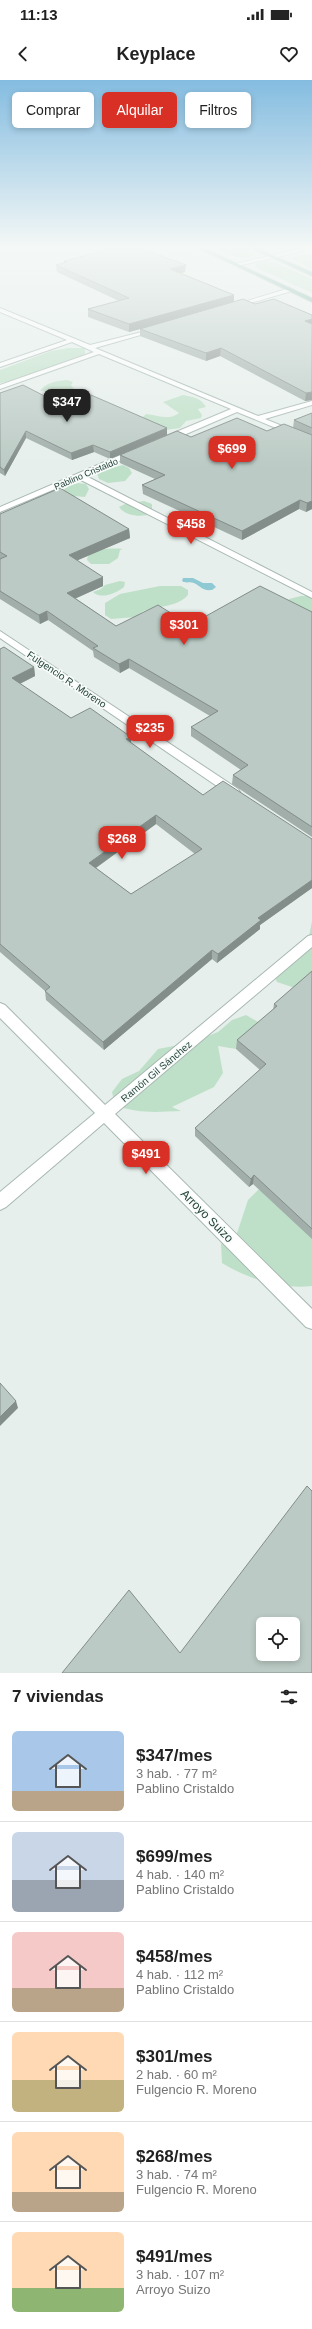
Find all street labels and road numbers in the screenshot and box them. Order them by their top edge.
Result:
street label: Pablino Cristaldo [53,456,119,492]
street label: Fulgencio R. Moreno [25,649,109,710]
street label: Ramón Gil Sánchez [119,1039,194,1104]
street label: Arroyo Suizo [178,1187,236,1245]

